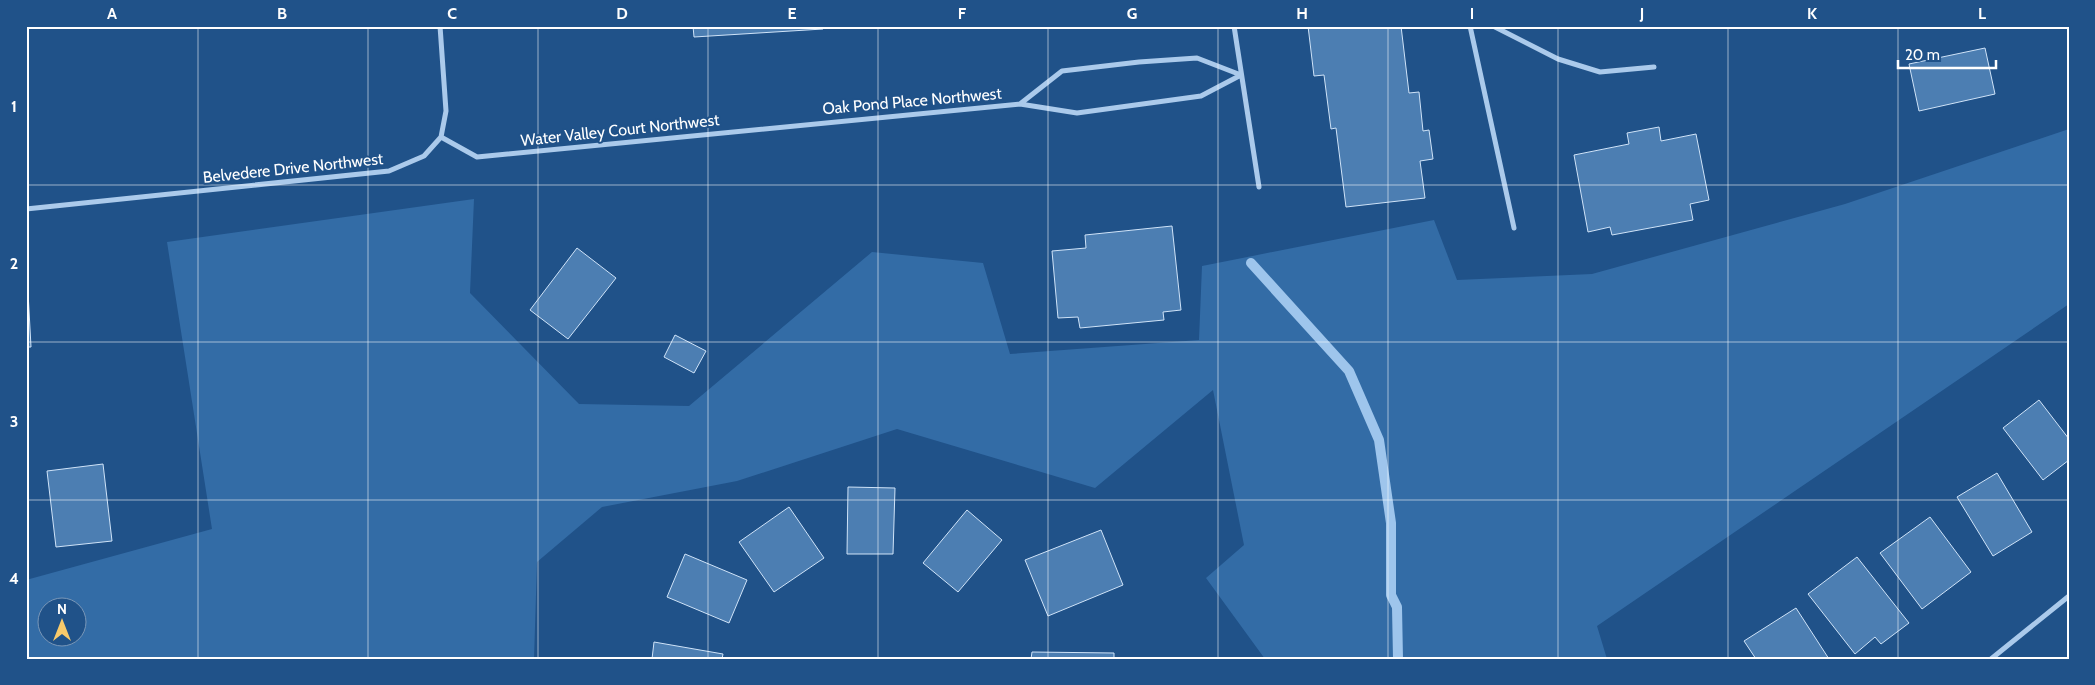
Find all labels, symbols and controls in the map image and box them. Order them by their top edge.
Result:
text: A [107,4,117,23]
text: B [277,4,287,23]
text: C [447,4,457,23]
text: D [616,4,628,23]
text: E [787,4,797,23]
text: F [958,4,967,23]
text: G [1127,4,1137,23]
text: H [1296,4,1308,23]
text: I [1470,4,1474,23]
text: J [1639,4,1644,23]
text: K [1807,4,1817,23]
text: L [1978,4,1986,23]
scale bar [1898,38,1995,70]
text: 20 m [1905,46,1940,64]
street label: Oak Pond Place Northwest [822,84,1003,118]
text: 1 [11,97,17,116]
street label: Water Valley Court Northwest [520,110,721,150]
street label: Belvedere Drive Northwest [202,149,385,187]
text: 2 [10,254,18,273]
text: 3 [10,412,18,431]
text: 4 [9,569,19,588]
north arrow [38,598,88,648]
text: N [57,600,67,618]

